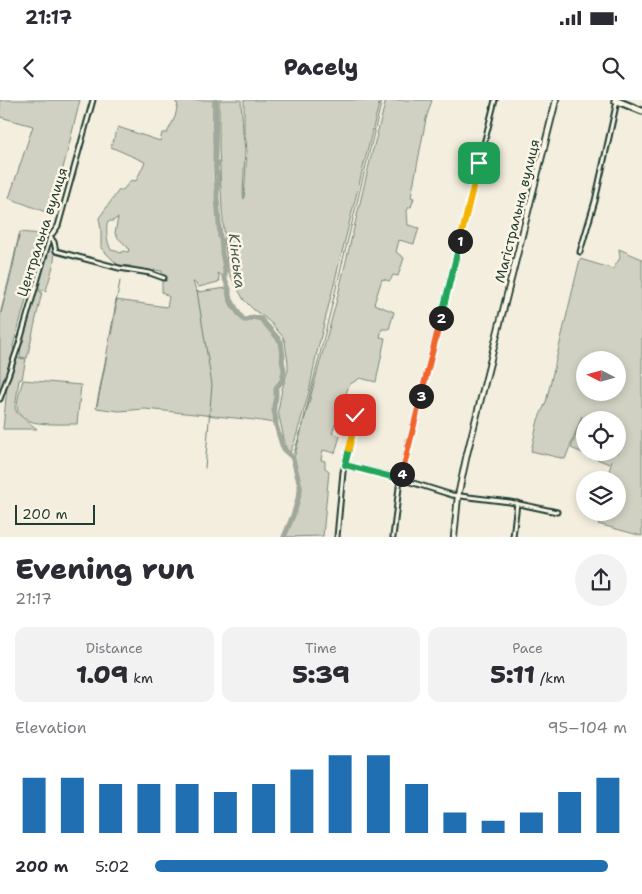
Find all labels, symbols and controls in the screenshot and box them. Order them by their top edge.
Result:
text: 21:17 [25,5,72,30]
text: Pacely [284,53,358,82]
icon: back [15,54,43,82]
icon: search [599,54,627,82]
street label: Магістральна вулиця [490,137,544,285]
pin [458,142,500,184]
icon: arrive [465,149,493,177]
street label: Центральна вулиця [13,165,71,299]
pin: 1 [448,228,472,254]
water label: Кінська [224,232,250,290]
text: 1 [457,232,464,250]
pin: 2 [428,306,454,330]
text: 2 [437,309,446,327]
north arrow [576,351,626,401]
map controls [576,351,626,521]
pin: 3 [408,384,434,408]
text: 3 [417,387,426,405]
pin [334,394,376,436]
icon: check [341,401,369,429]
button: locate [576,411,626,461]
pin: 4 [390,462,414,486]
text: 4 [398,465,407,483]
button: layers [576,471,626,521]
scale bar [15,502,95,525]
text: 200 m [22,505,68,523]
text: Evening run [15,550,194,588]
button: share [575,554,627,606]
text: 21:17 [15,588,52,609]
text: Distance [86,639,143,657]
text: Time [305,639,337,657]
text: Pace [512,639,543,657]
text: 1.09 [76,657,128,691]
text: 5:39 [292,657,350,691]
text: 5:11 [490,657,535,691]
text: km [128,669,153,687]
text: /km [535,669,565,687]
text: Elevation [15,717,87,738]
text: 95–104 m [548,717,627,738]
text: 200 m [15,856,68,877]
text: 5:02 [95,856,129,877]

